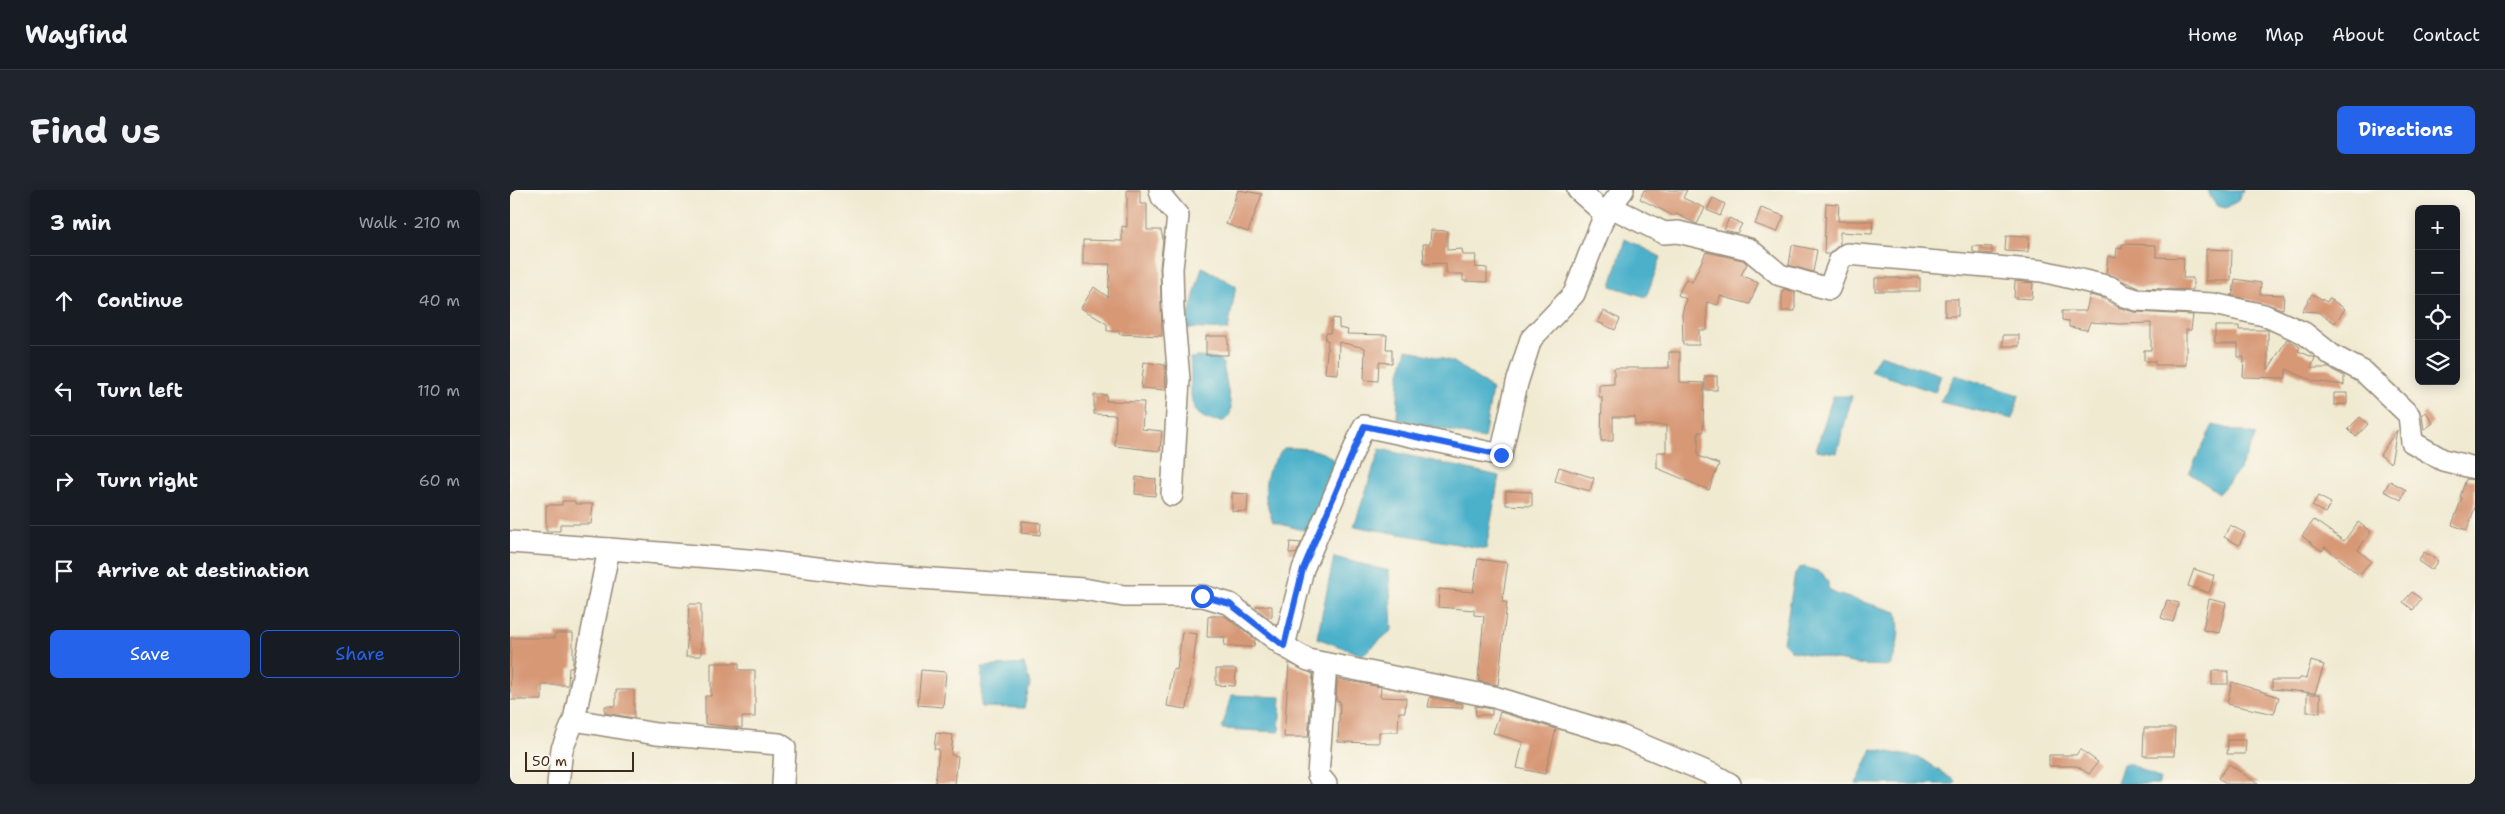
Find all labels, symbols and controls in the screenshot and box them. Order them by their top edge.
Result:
text: Wayfind [25,19,128,51]
text: Home [2188,23,2237,47]
text: Map [2265,23,2304,47]
text: About [2332,23,2385,47]
text: Contact [2413,23,2480,47]
button: Directions [2337,106,2475,154]
text: Find us [30,107,161,154]
map controls [2415,205,2460,385]
button: + [2415,205,2460,250]
text: 3 min [50,209,111,237]
text: Walk · 210 m [359,212,460,233]
button: − [2415,250,2460,295]
icon: ahead [50,287,78,315]
text: Continue [97,288,183,313]
text: 40 m [418,290,460,311]
button: locate [2415,295,2460,340]
button: layers [2415,340,2460,385]
icon: left [50,377,78,405]
text: Turn left [97,378,183,403]
text: 110 m [417,380,460,401]
route end [1490,444,1513,467]
icon: right [50,467,78,495]
text: Turn right [97,468,198,493]
text: 60 m [419,470,460,491]
icon: arrive [50,557,78,585]
text: Arrive at destination [97,558,309,583]
route start [1191,585,1214,608]
button: Save [50,630,250,678]
button: Share [260,630,460,678]
scale bar [525,749,634,772]
text: 50 m [532,752,567,770]

